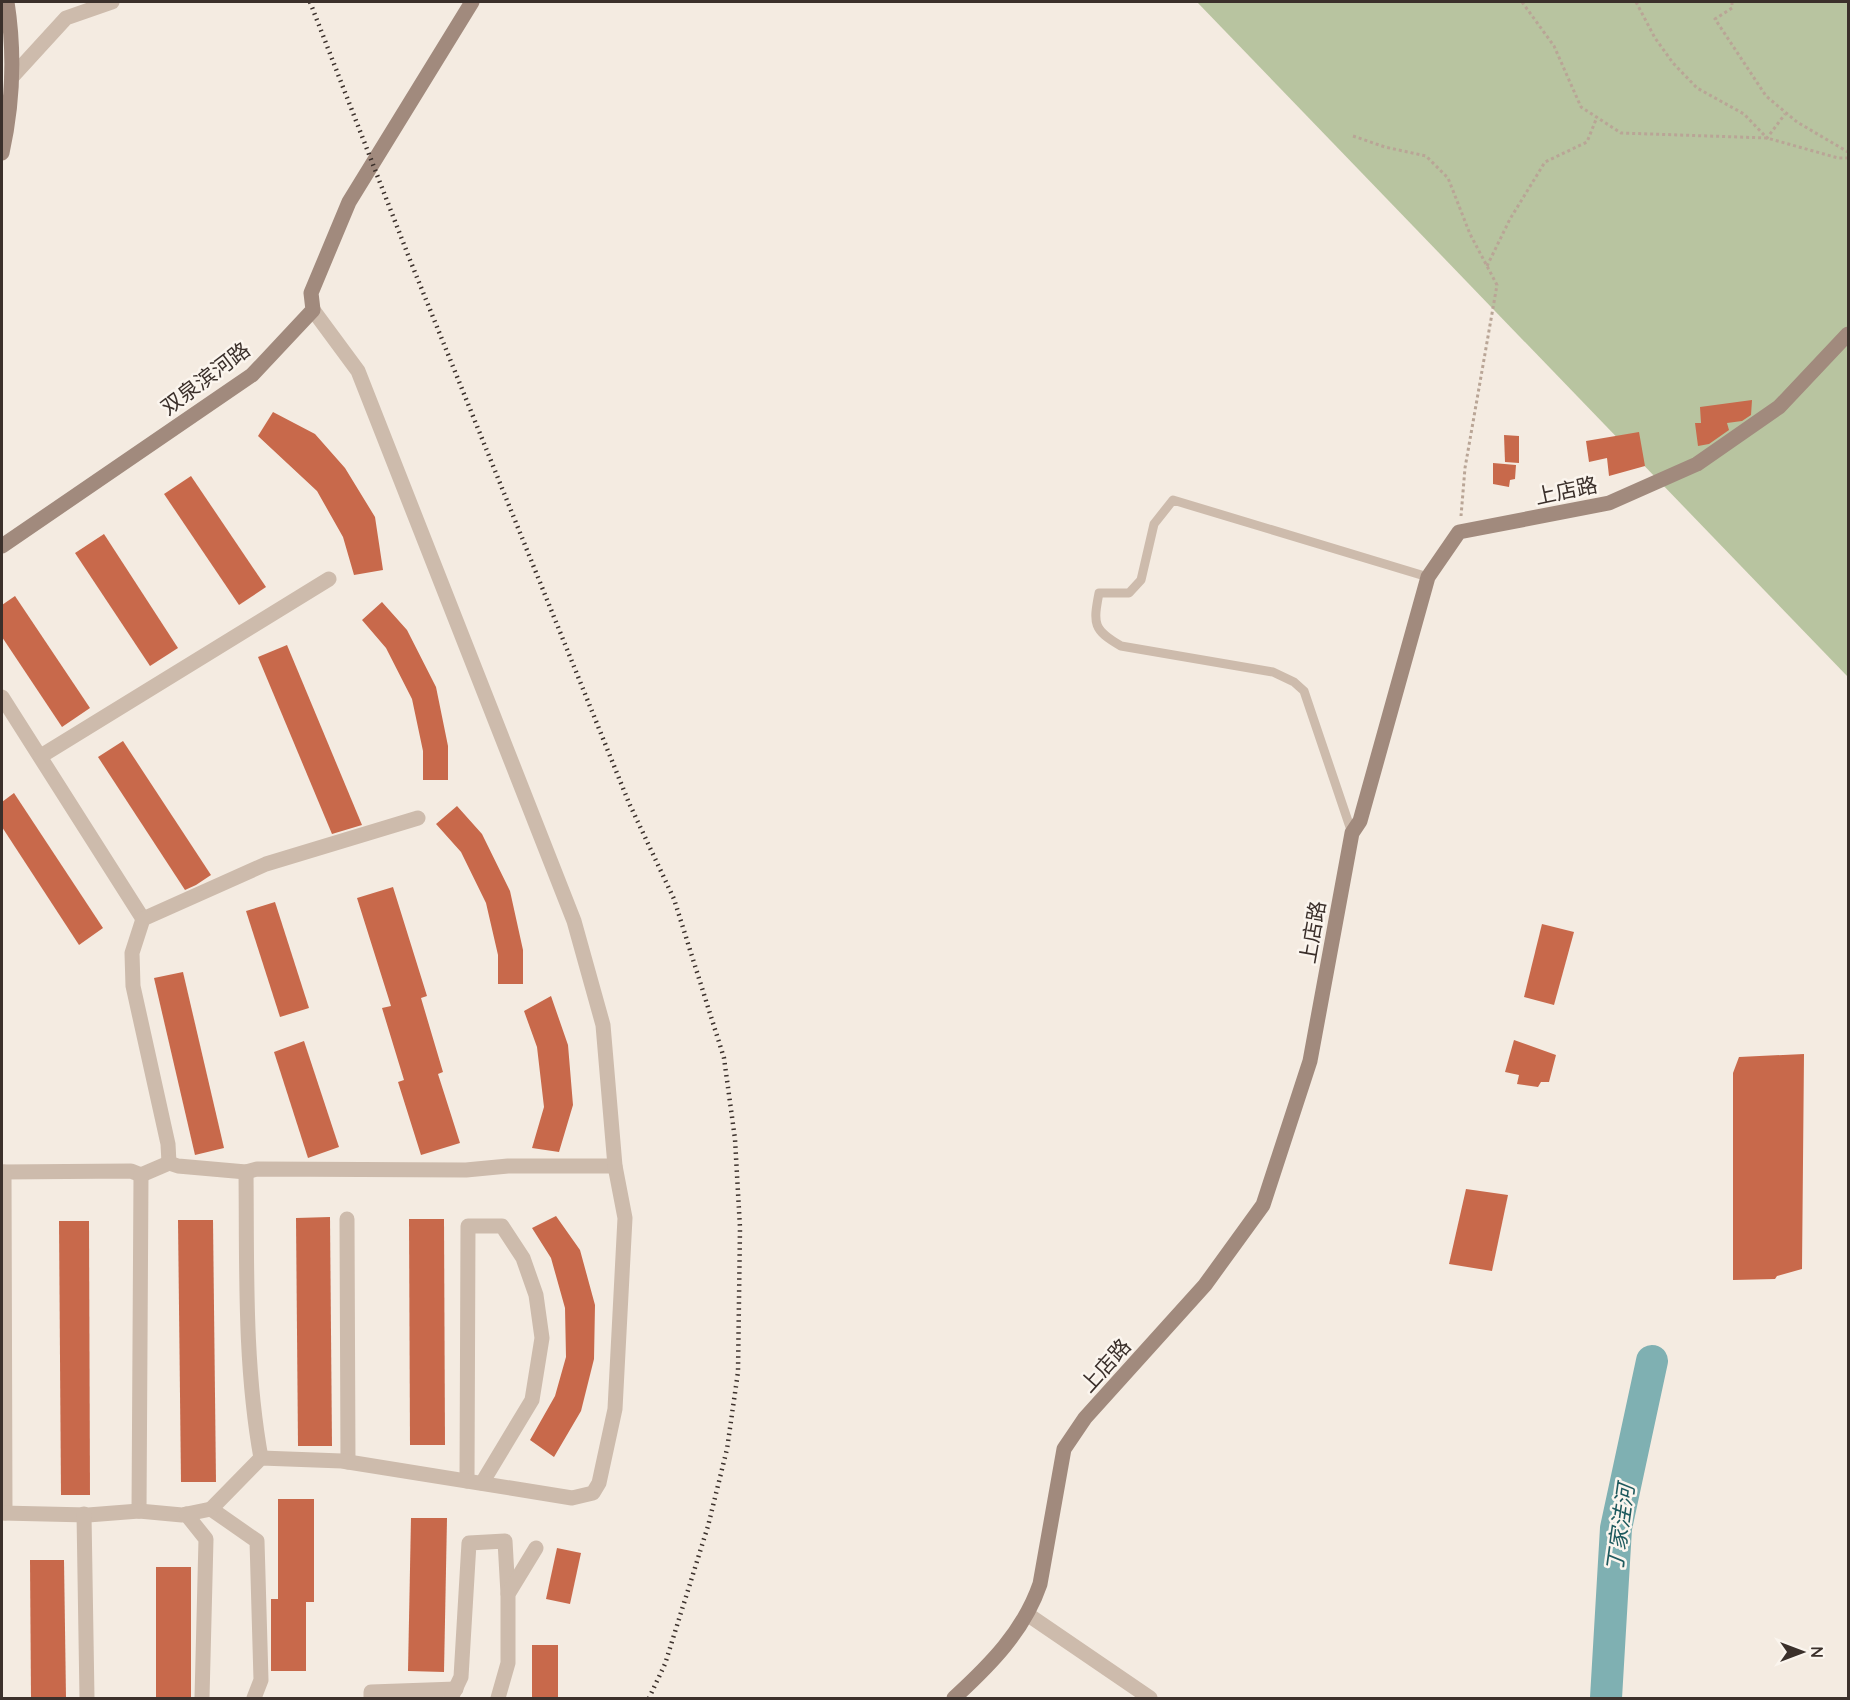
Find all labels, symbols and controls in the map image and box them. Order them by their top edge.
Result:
street label: 双泉滨河路 [155,336,255,420]
street label: 上店路 [1532,471,1600,509]
street label: 上店路 [1294,899,1330,965]
street label: 上店路 [1074,1333,1136,1397]
water label: 丁家洼河 [1600,1479,1641,1574]
north arrow [1772,1622,1832,1682]
text: N [1807,1646,1827,1658]

